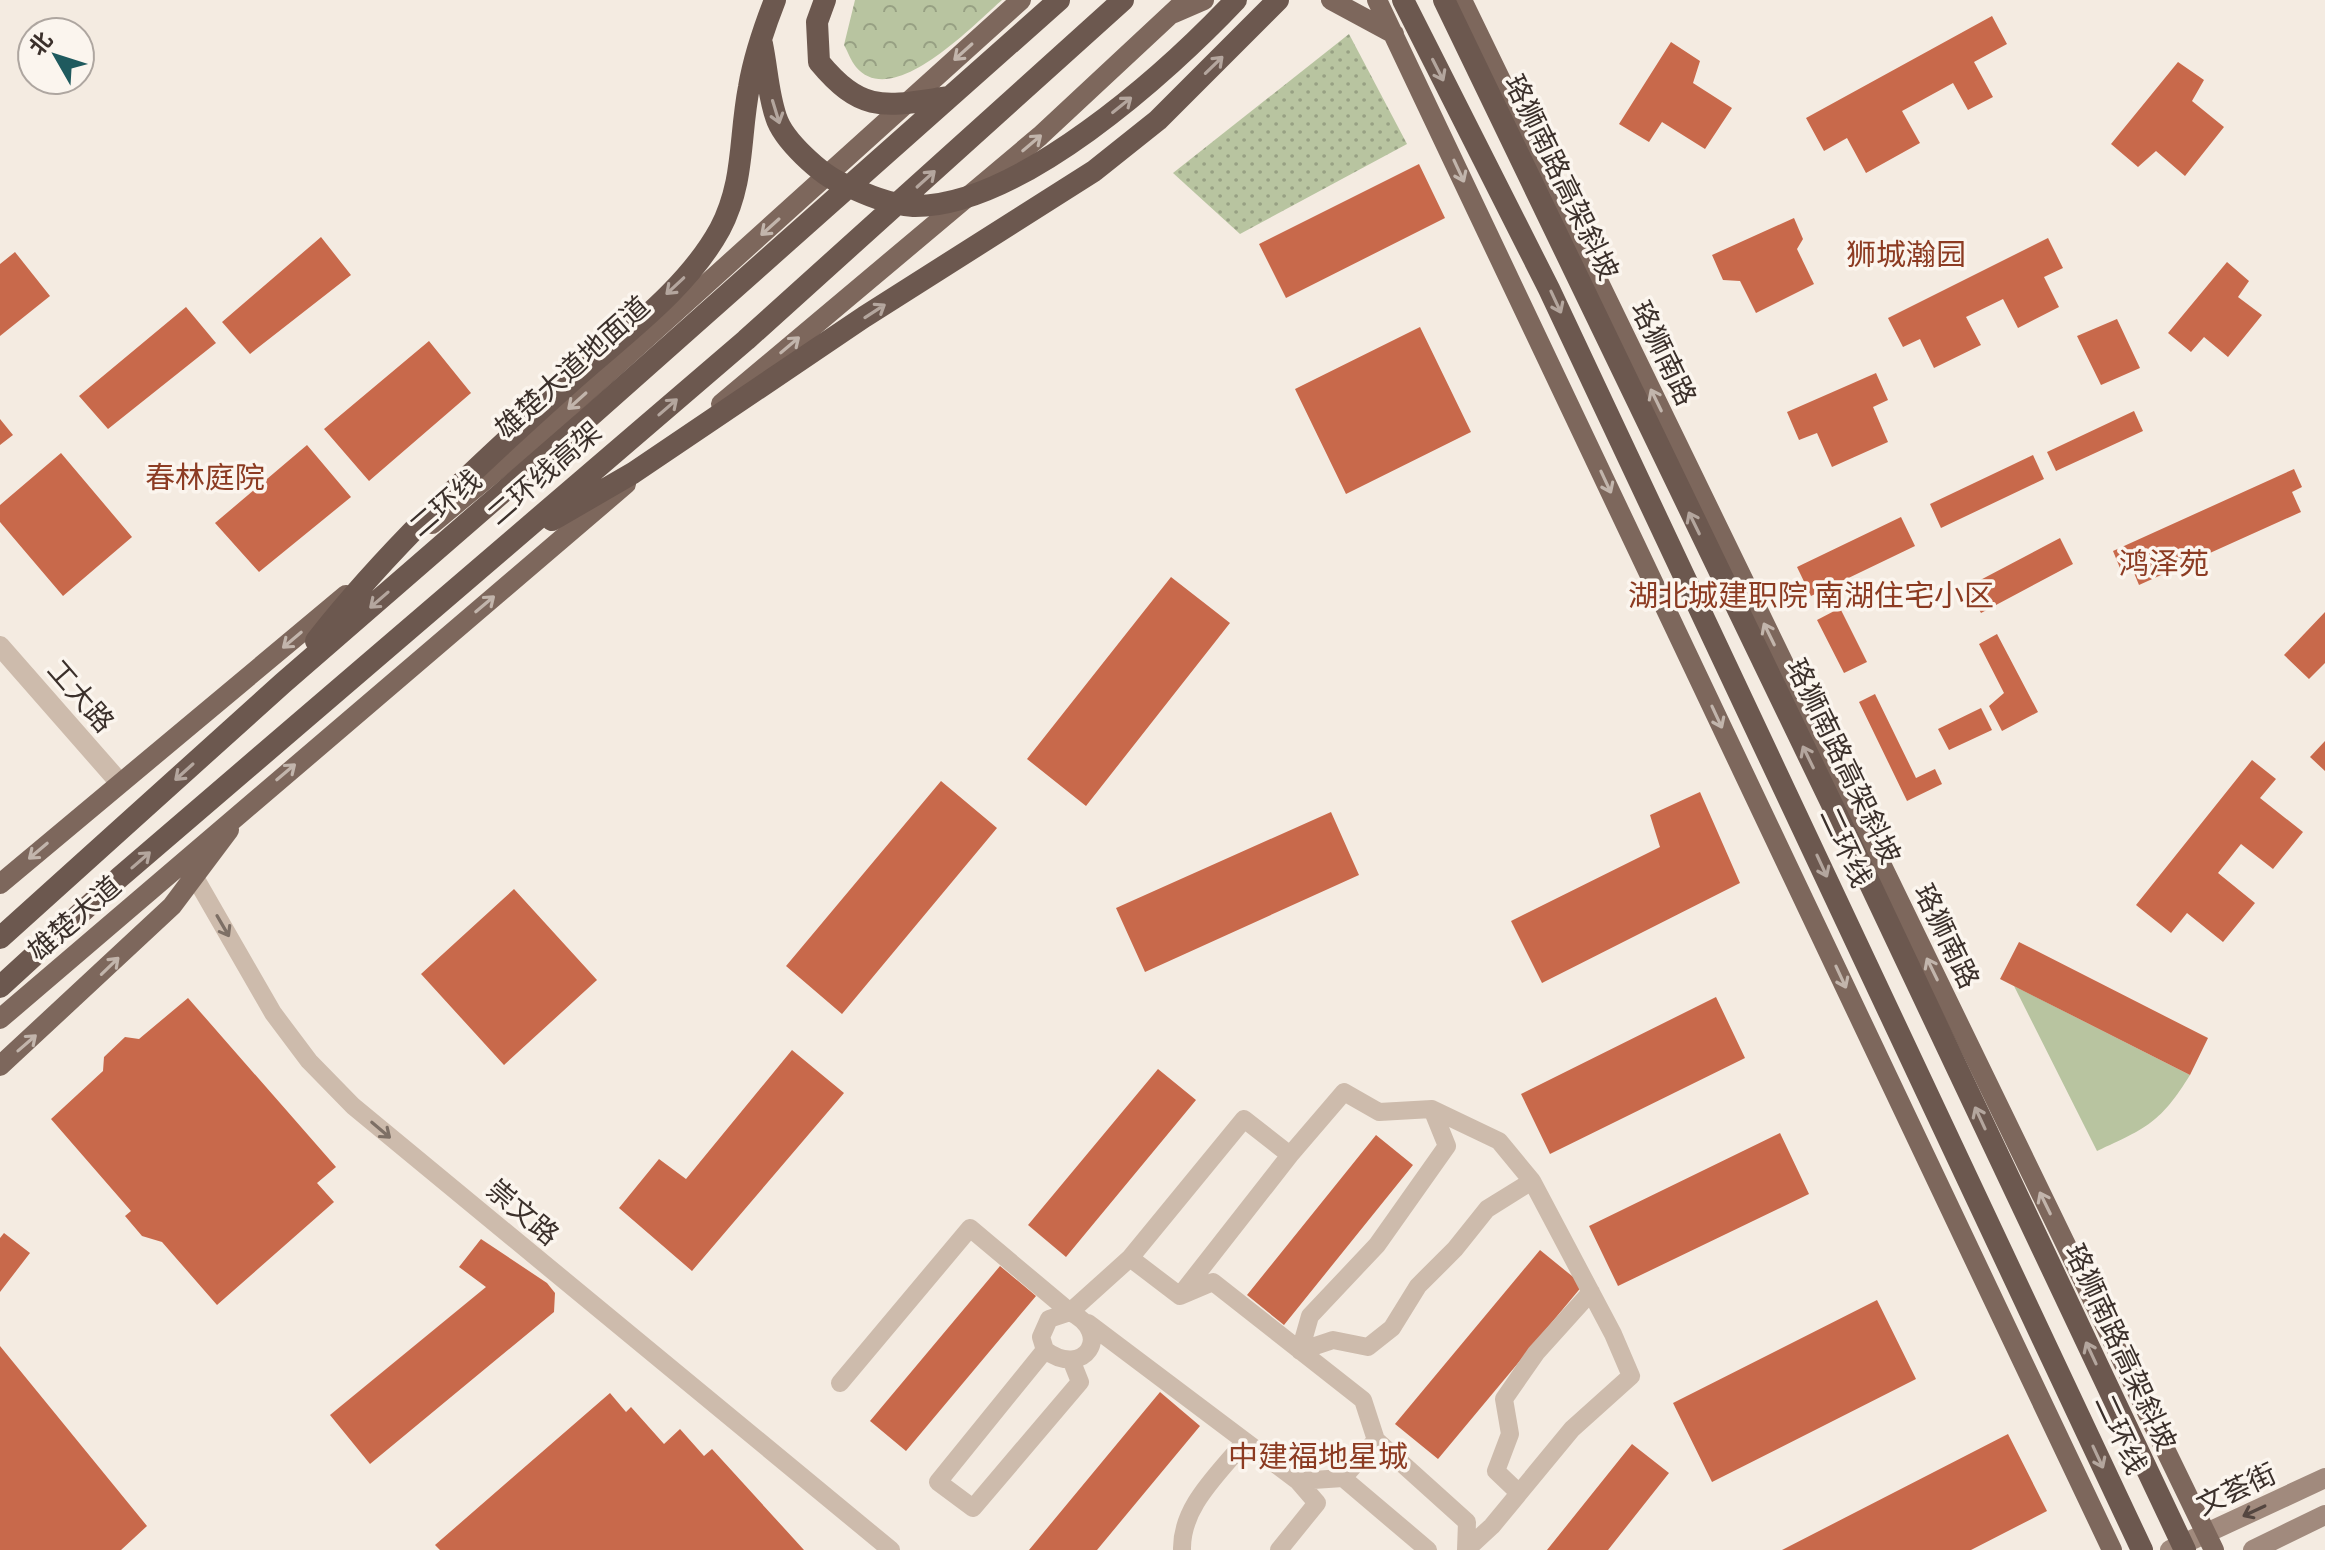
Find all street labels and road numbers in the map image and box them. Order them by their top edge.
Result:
street label: 珞狮南路高架斜坡 [1494,68,1628,287]
street label: 雄楚大道地面道 [486,287,659,448]
street label: 珞狮南路 [1621,294,1706,413]
street label: 二环线高架 [479,413,611,535]
street label: 二环线 [401,461,490,546]
street label: 工大路 [38,652,123,741]
street label: 珞狮南路高架斜坡 [1776,652,1910,871]
street label: 二环线 [1809,801,1881,894]
street label: 雄楚大道 [19,867,130,971]
street label: 珞狮南路 [1904,877,1989,996]
street label: 崇文路 [477,1170,567,1255]
street label: 珞狮南路高架斜坡 [2055,1237,2186,1457]
street label: 二环线 [2084,1388,2156,1481]
street label: 文荟街 [2190,1454,2283,1526]

